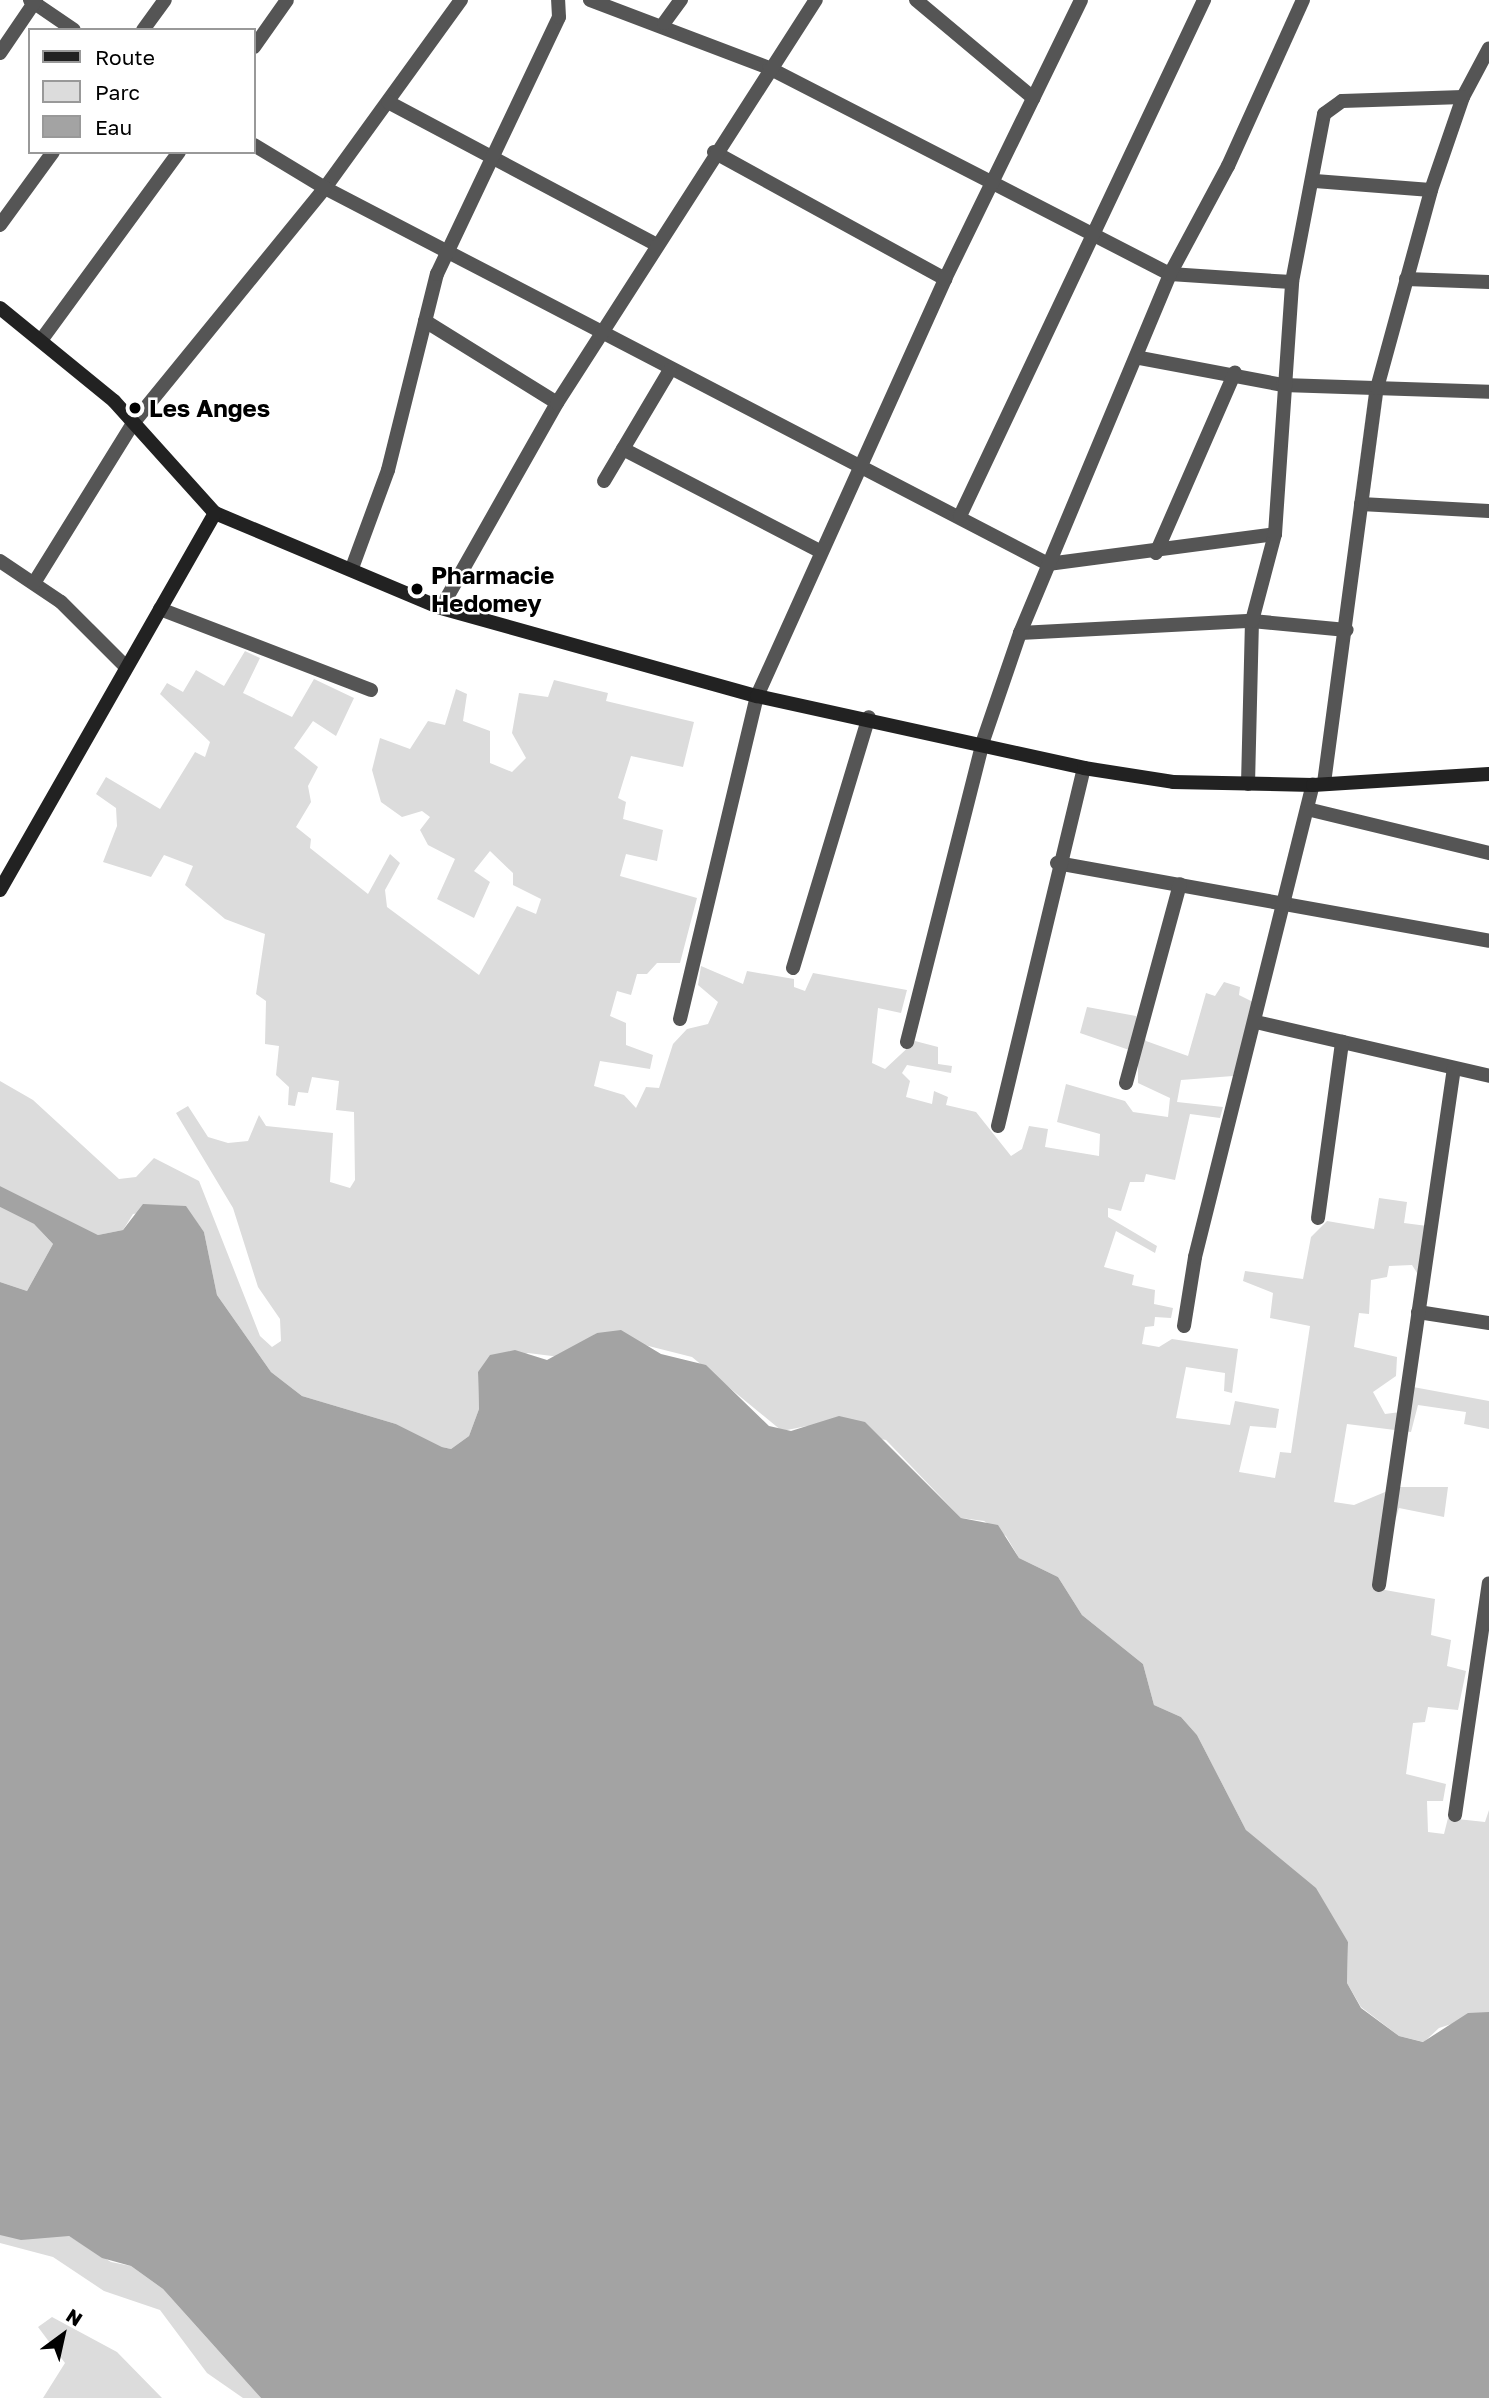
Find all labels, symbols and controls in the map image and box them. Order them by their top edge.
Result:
legend [28,28,256,154]
text: Route [95,44,155,70]
text: Parc [95,79,140,105]
text: Eau [95,114,132,140]
place label: Les Anges [149,394,270,422]
marker: Les Anges [127,400,143,416]
place label: Pharmacie Hedomey [431,561,554,617]
marker: Pharmacie Hedomey [409,581,425,597]
north arrow [28,2300,98,2370]
text: N [62,2303,87,2331]

